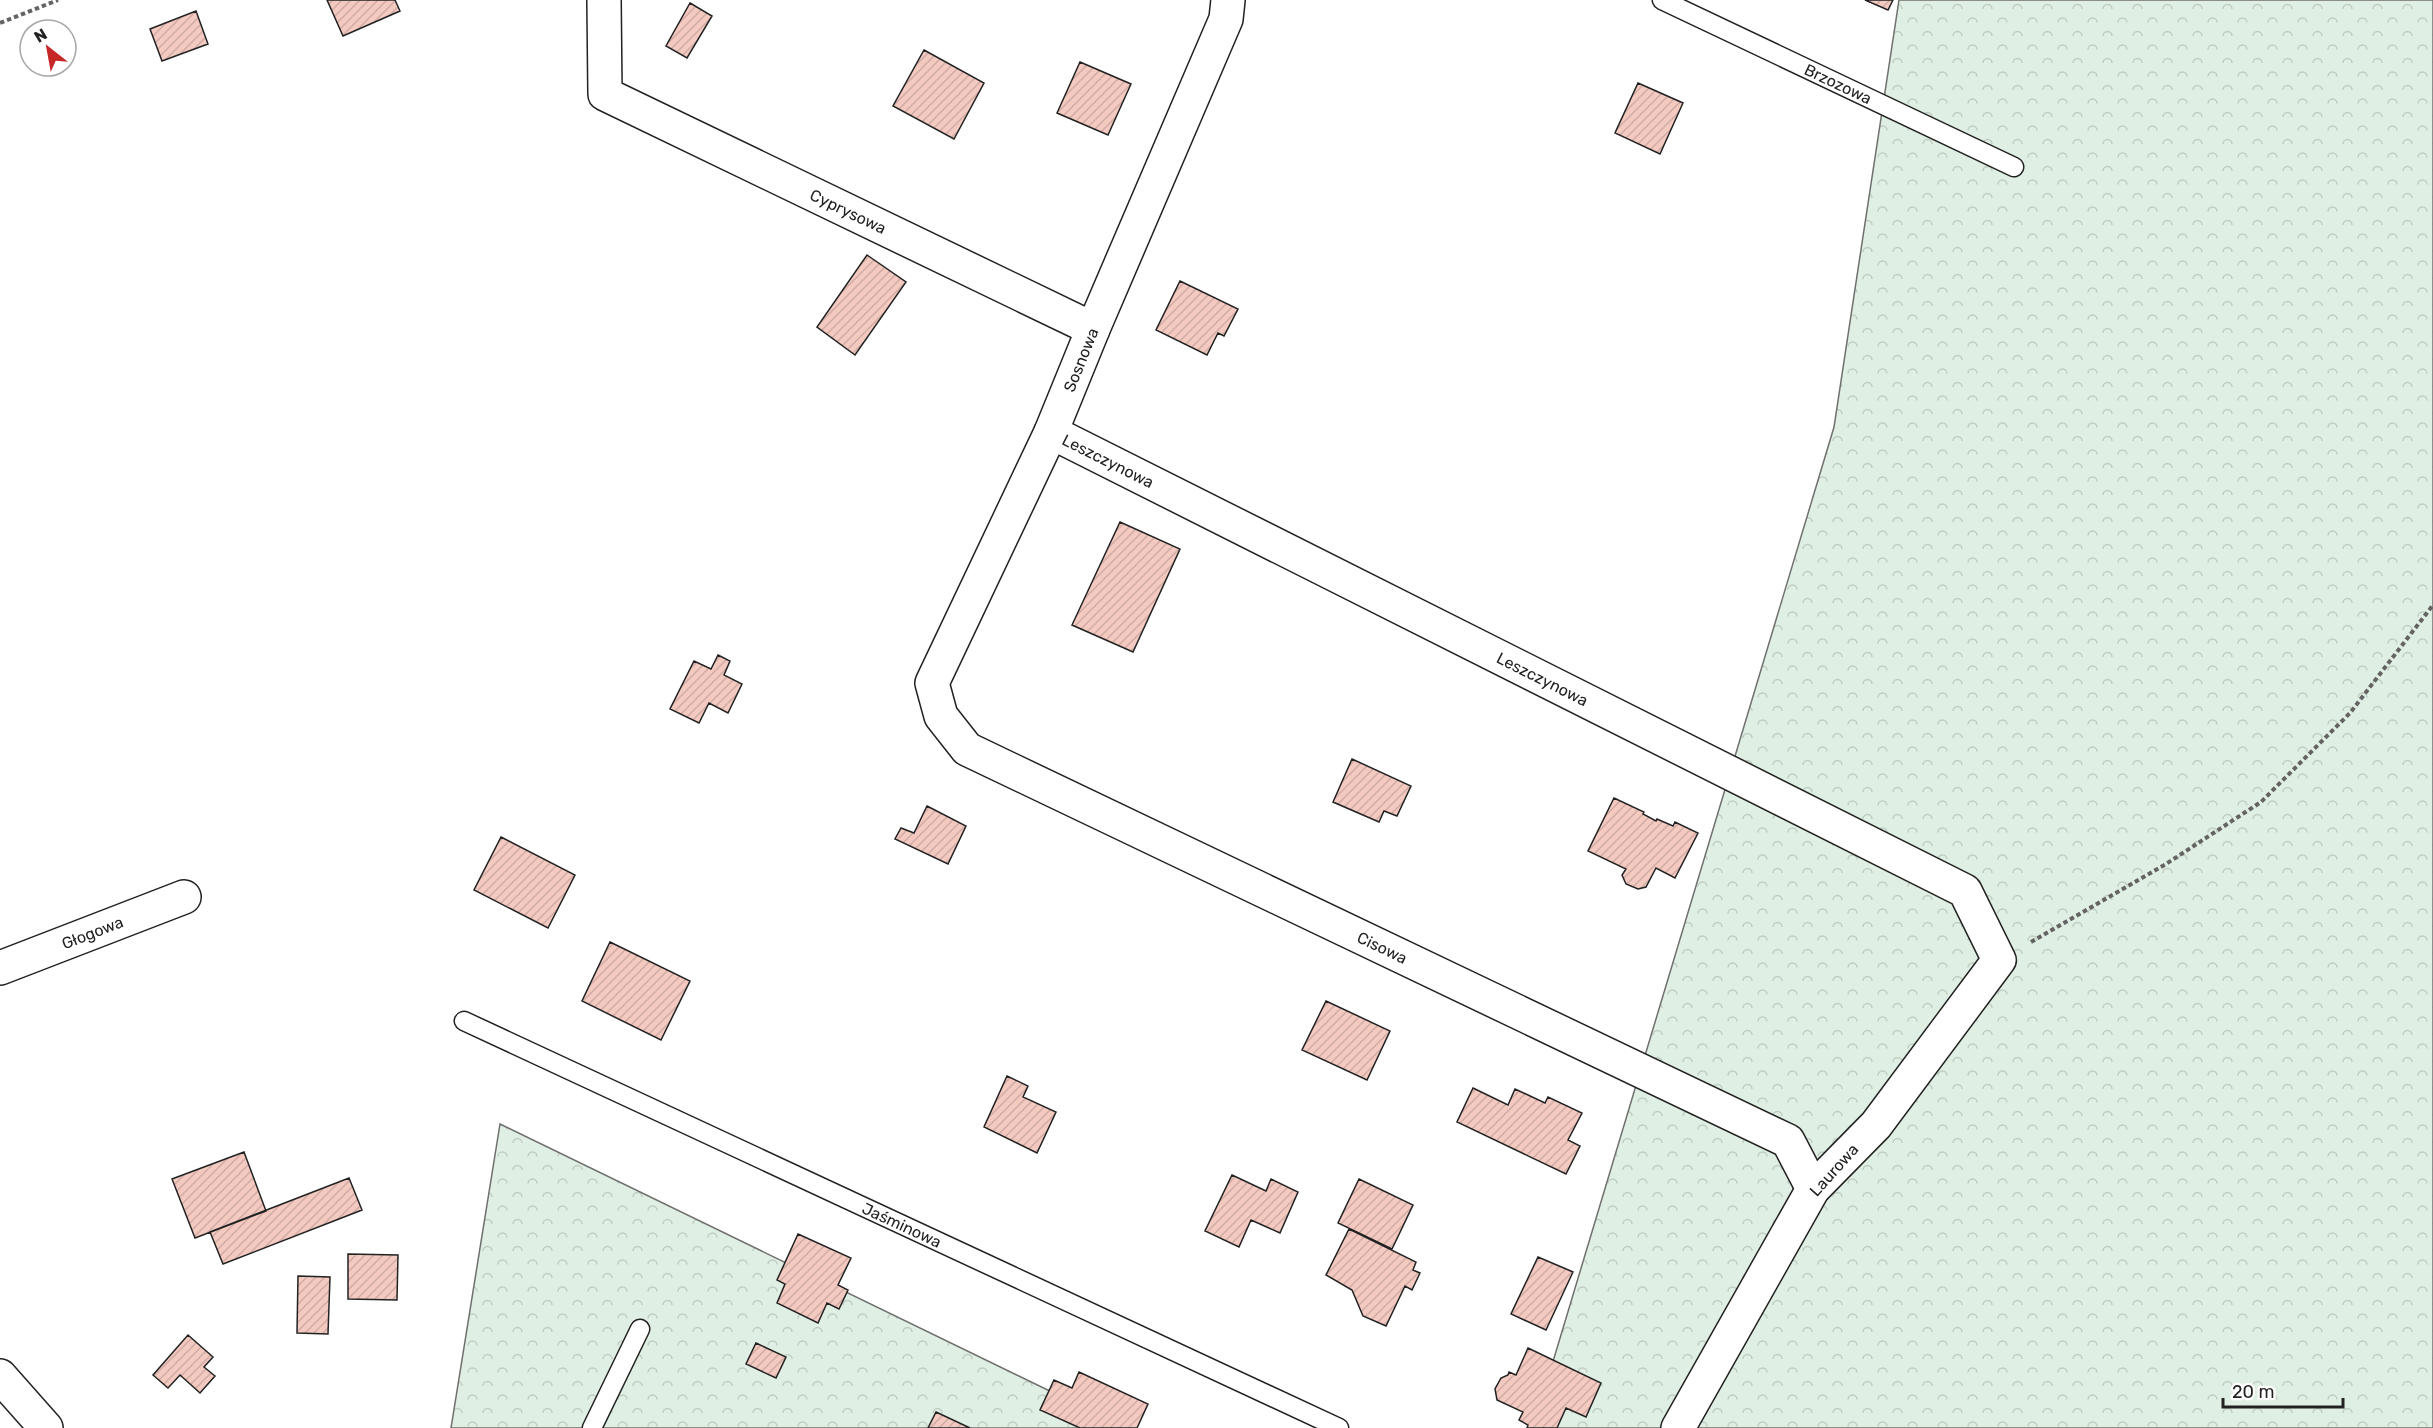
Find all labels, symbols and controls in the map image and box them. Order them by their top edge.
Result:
north arrow [18,18,78,78]
text: N [31,24,50,47]
street label: Brzozowa [1801,59,1875,108]
street label: Cyprysowa [807,185,889,238]
street label: Sosnowa [1060,325,1102,395]
street label: Leszczynowa [1059,430,1157,492]
street label: Leszczynowa [1494,648,1591,710]
street label: Głogowa [59,912,126,953]
street label: Cisowa [1354,927,1410,967]
street label: Laurowa [1806,1140,1862,1200]
street label: Jaśminowa [859,1198,945,1251]
scale bar [2223,1371,2343,1409]
text: 20 m [2232,1381,2274,1403]

